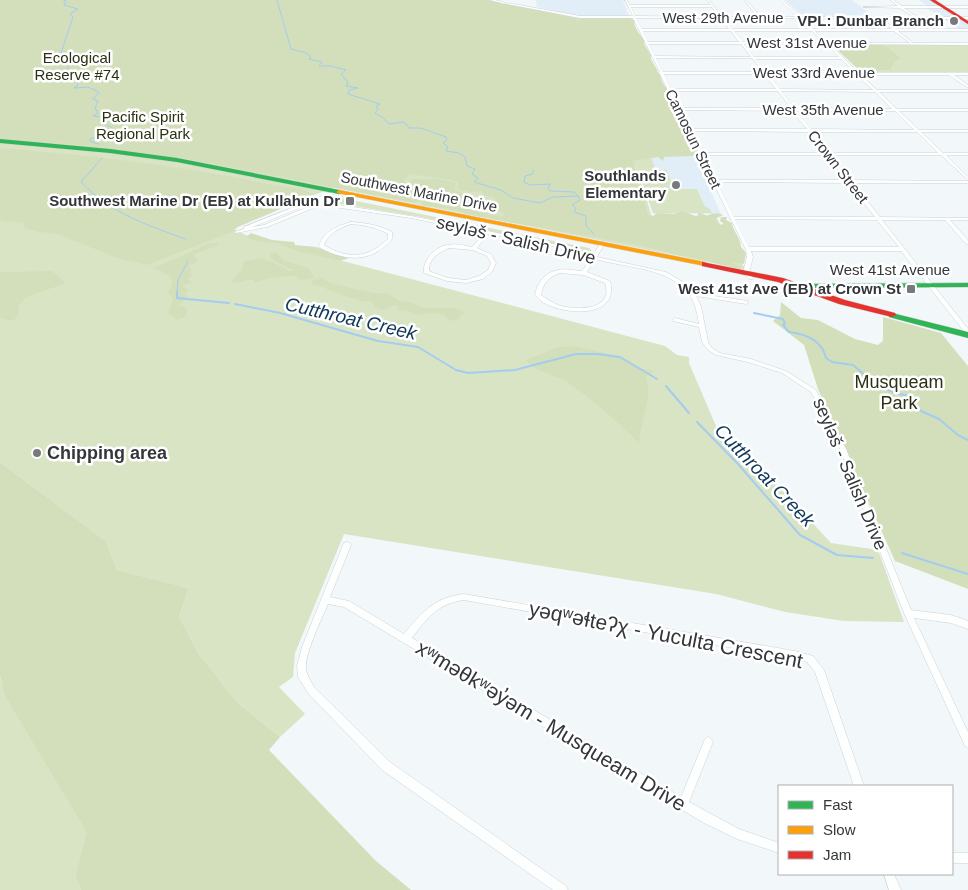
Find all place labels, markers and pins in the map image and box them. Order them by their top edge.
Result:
place label: VPL: Dunbar Branch [797,12,944,29]
marker: VPL: Dunbar Branch [948,15,960,27]
place label: Southlands Elementary [584,167,667,201]
marker: Southlands Elementary [670,179,682,191]
place label: Southwest Marine Dr (EB) at Kullahun Dr [49,192,340,209]
marker: Southwest Marine Dr (EB) at Kullahun Dr [344,195,356,207]
place label: West 41st Ave (EB) at Crown St [678,280,901,297]
marker: West 41st Ave (EB) at Crown St [905,283,917,295]
place label: Chipping area [47,443,168,463]
marker: Chipping area [31,447,43,459]

